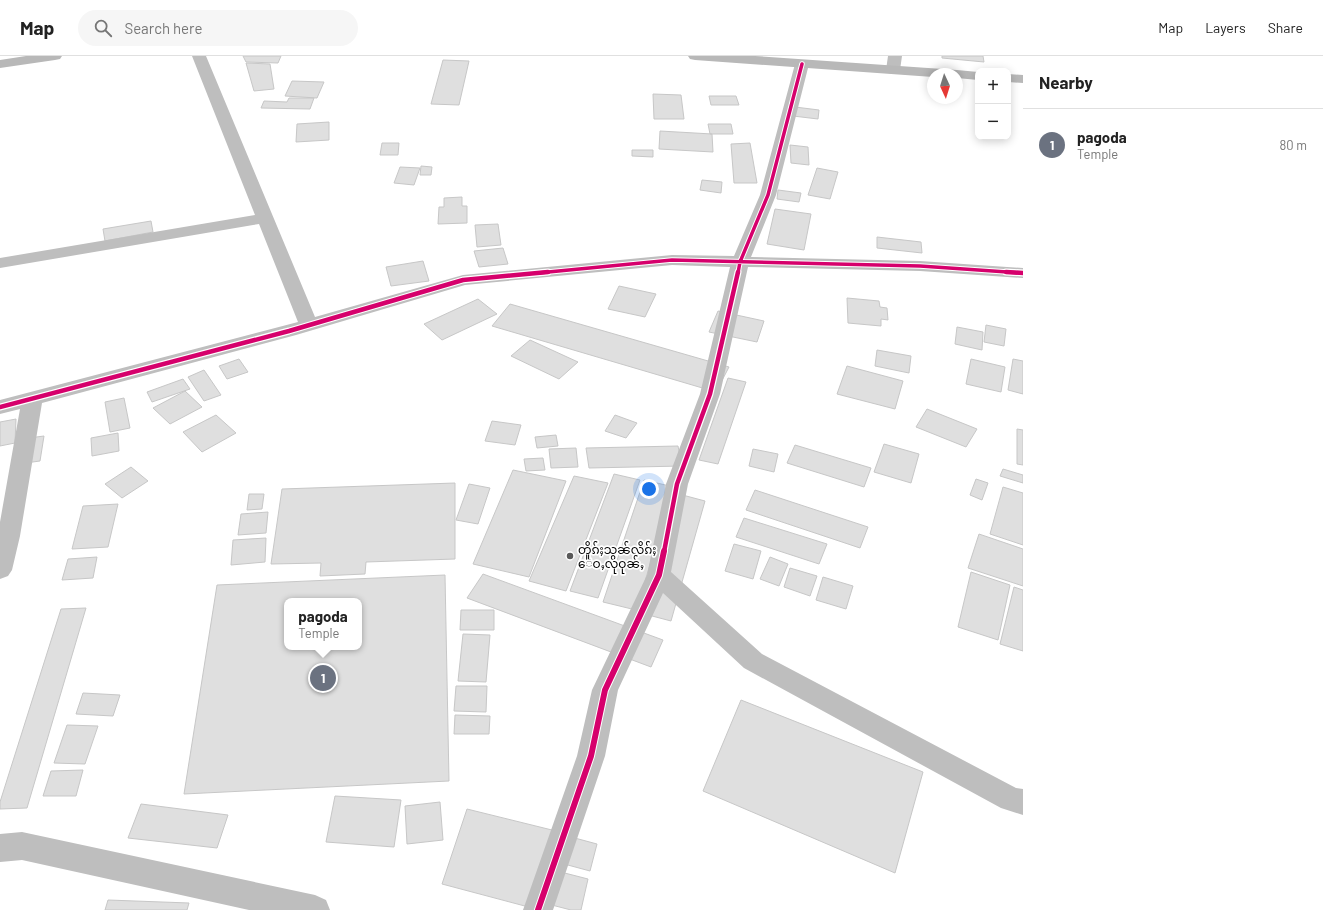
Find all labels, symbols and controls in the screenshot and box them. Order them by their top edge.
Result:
search box [78,10,358,46]
text: Map [20,16,54,39]
icon: search [92,17,114,39]
text: Search here [124,19,202,37]
text: Map [1158,19,1183,36]
text: Layers [1205,19,1246,36]
text: Share [1268,19,1303,36]
north arrow [927,68,963,104]
map controls [975,68,1011,140]
button: + [975,68,1011,104]
text: Nearby [1039,72,1093,92]
button: − [975,104,1011,140]
text: pagoda [1077,128,1127,146]
text: 1 [1050,137,1054,153]
text: 80 m [1280,137,1307,153]
text: Temple [1077,146,1118,162]
your location [639,479,659,499]
place label: တိူၵ်ႈသွၼ်လိၵ်ႈ ေဝႇလုဝုၼ်ႇ [578,541,656,574]
marker: တိူၵ်ႈသွၼ်လိၵ်ႈ ေဝႇလုဝုၼ်ႇ [565,551,575,561]
popup [284,598,362,650]
text: pagoda [298,607,348,625]
text: Temple [298,625,339,641]
pin: 1 [310,663,336,693]

